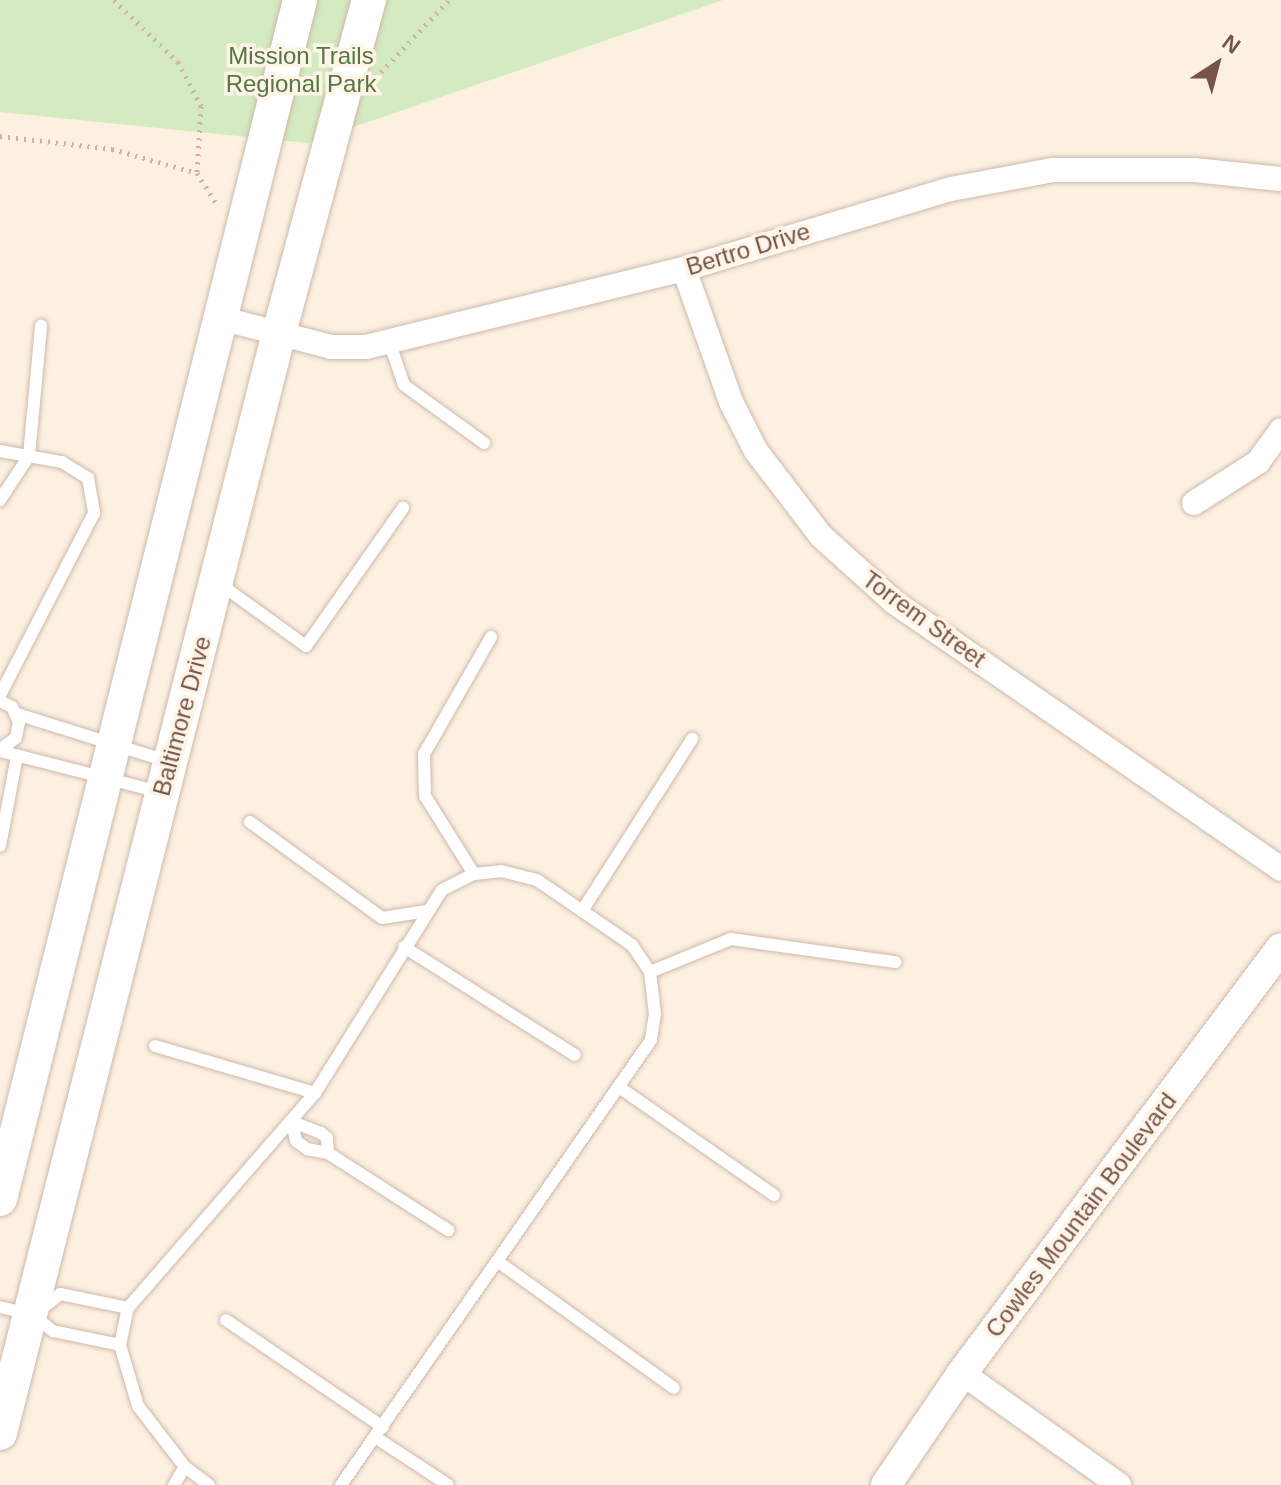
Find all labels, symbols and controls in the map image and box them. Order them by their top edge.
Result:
north arrow [1177,24,1257,104]
text: N [1218,29,1245,59]
park label: Mission Trails Regional Park [226,42,376,98]
street label: Bertro Drive [683,217,813,281]
street label: Torrem Street [857,565,991,673]
street label: Baltimore Drive [147,633,217,799]
street label: Cowles Mountain Boulevard [980,1087,1182,1343]

